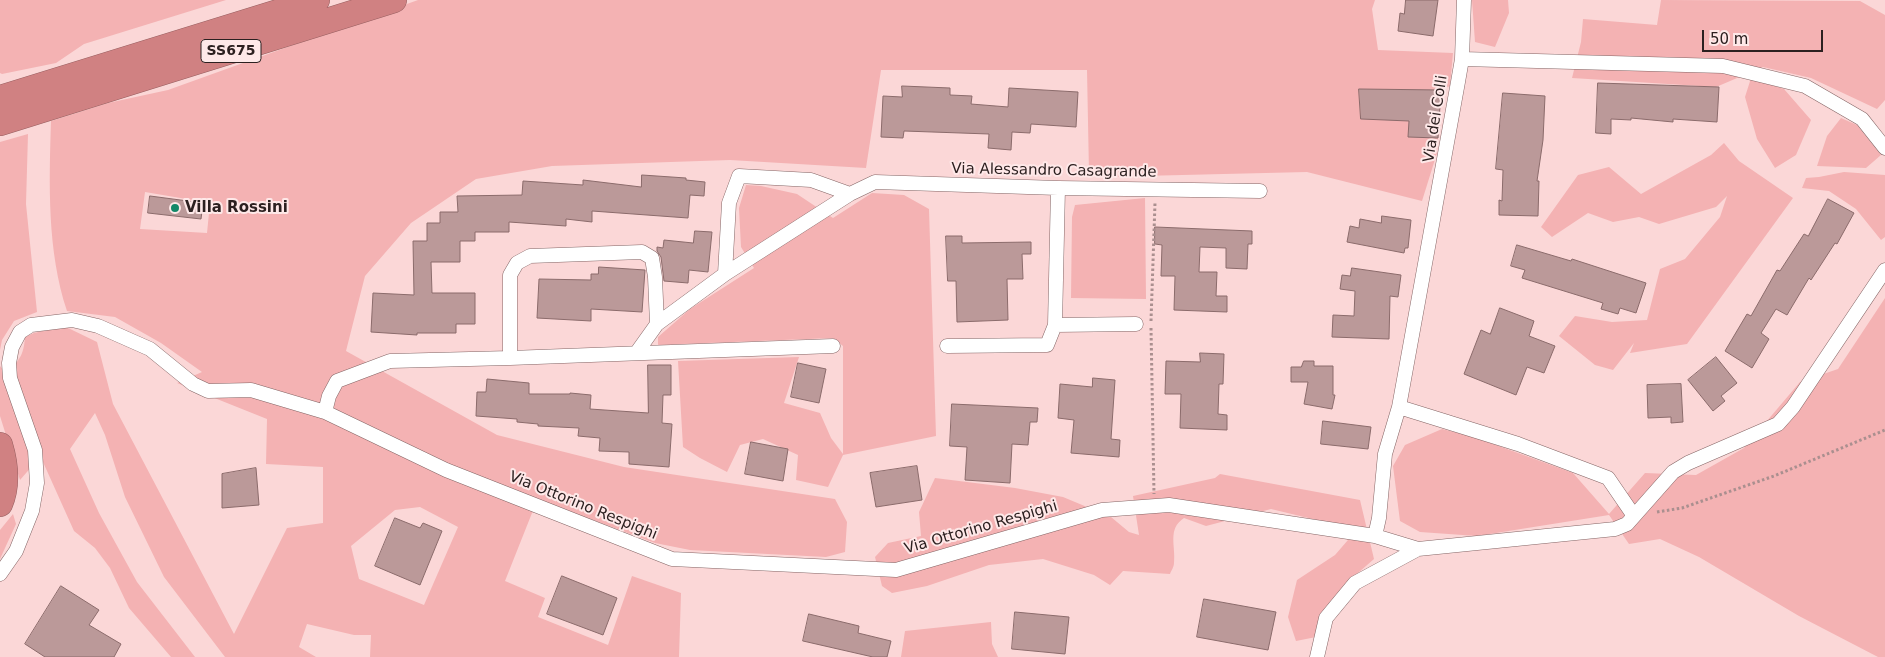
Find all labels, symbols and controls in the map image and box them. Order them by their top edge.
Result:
scale bar [1705,20,1826,52]
text: 50 m [1710,30,1748,48]
road number: SS675 [201,40,261,62]
street label: Via dei Colli [1420,74,1452,164]
street label: Via Alessandro Casagrande [951,160,1157,182]
place label: Villa Rossini [185,199,288,217]
marker: Villa Rossini [169,202,181,214]
street label: Via Ottorino Respighi [506,468,660,544]
street label: Via Ottorino Respighi [902,498,1060,558]

